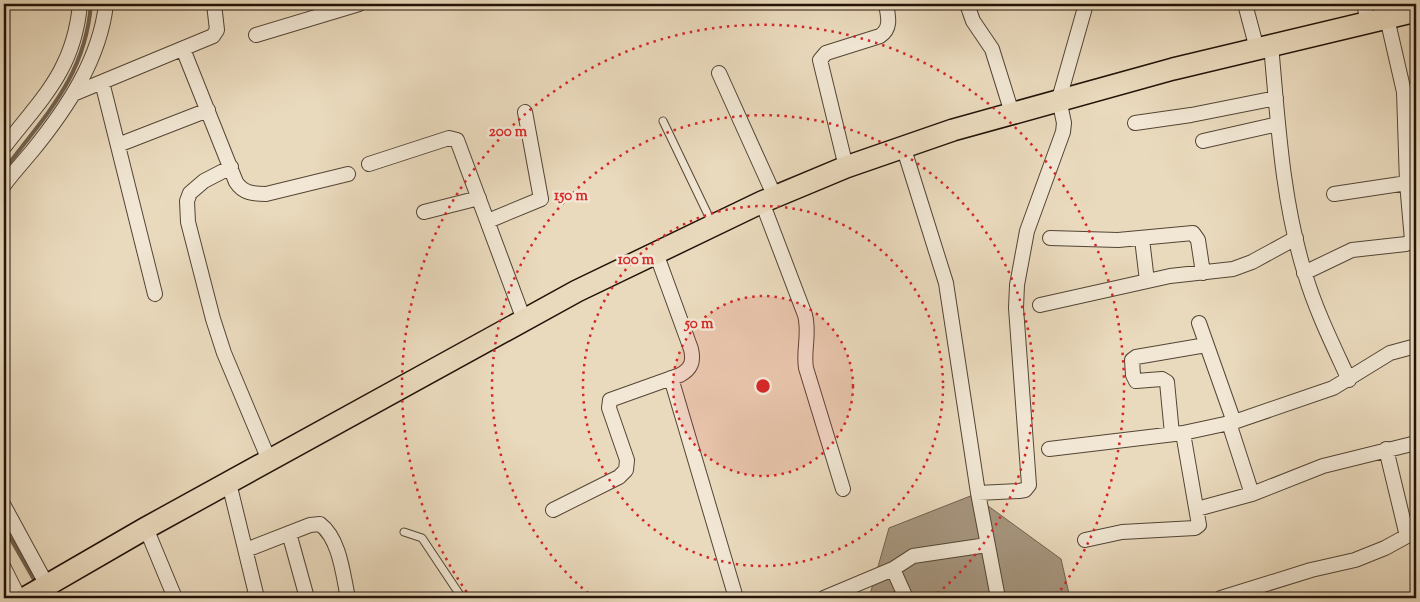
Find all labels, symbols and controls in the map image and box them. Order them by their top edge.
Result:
text: 200 m [489,122,528,143]
text: 150 m [554,186,588,207]
text: 100 m [618,250,655,271]
text: 50 m [684,314,714,335]
centre of rings [754,377,772,395]

